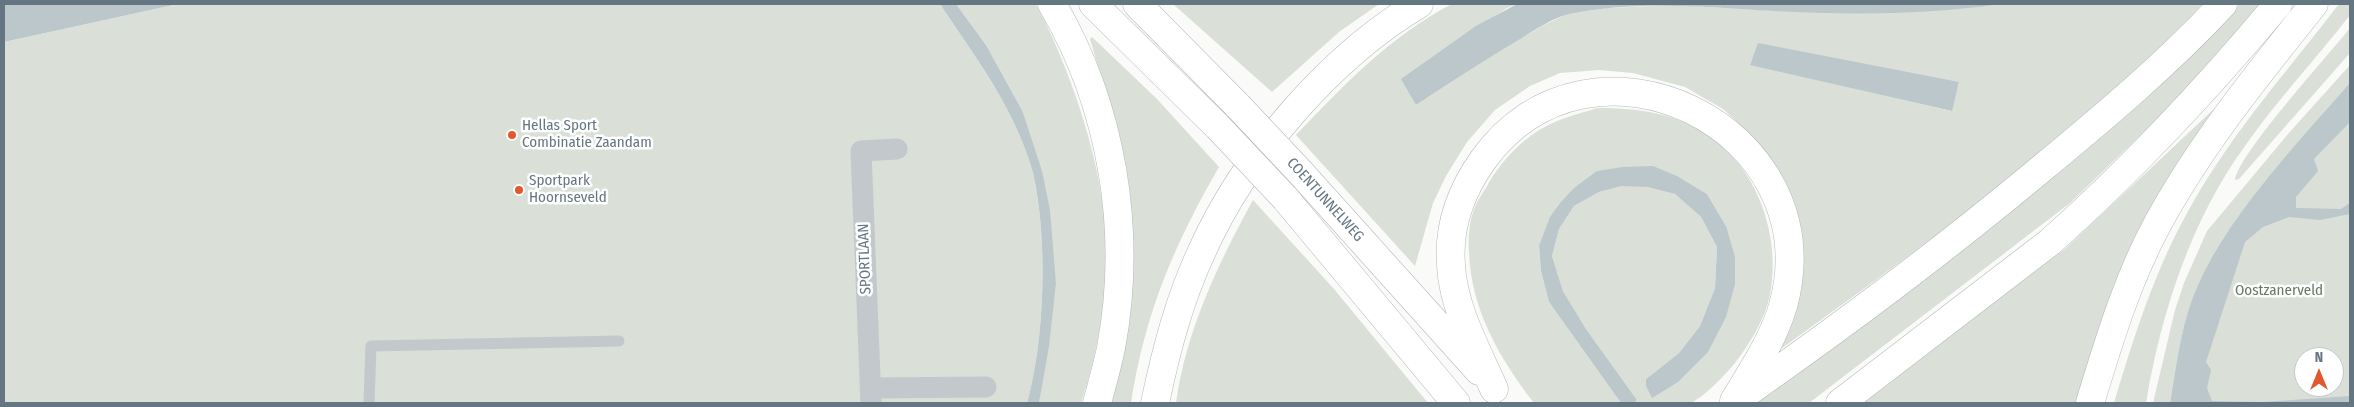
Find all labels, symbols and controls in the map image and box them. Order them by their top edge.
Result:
place label: Hellas Sport Combinatie Zaandam [522,117,652,152]
marker: Hellas Sport Combinatie Zaandam [506,129,518,141]
street label: COENTUNNELWEG [1283,154,1367,246]
place label: Sportpark Hoornseveld [529,172,607,207]
marker: Sportpark Hoornseveld [513,184,525,196]
street label: SPORTLAAN [855,223,875,295]
park label: Oostzanerveld [2235,282,2323,300]
north arrow [2294,347,2344,397]
text: N [2315,349,2323,366]

